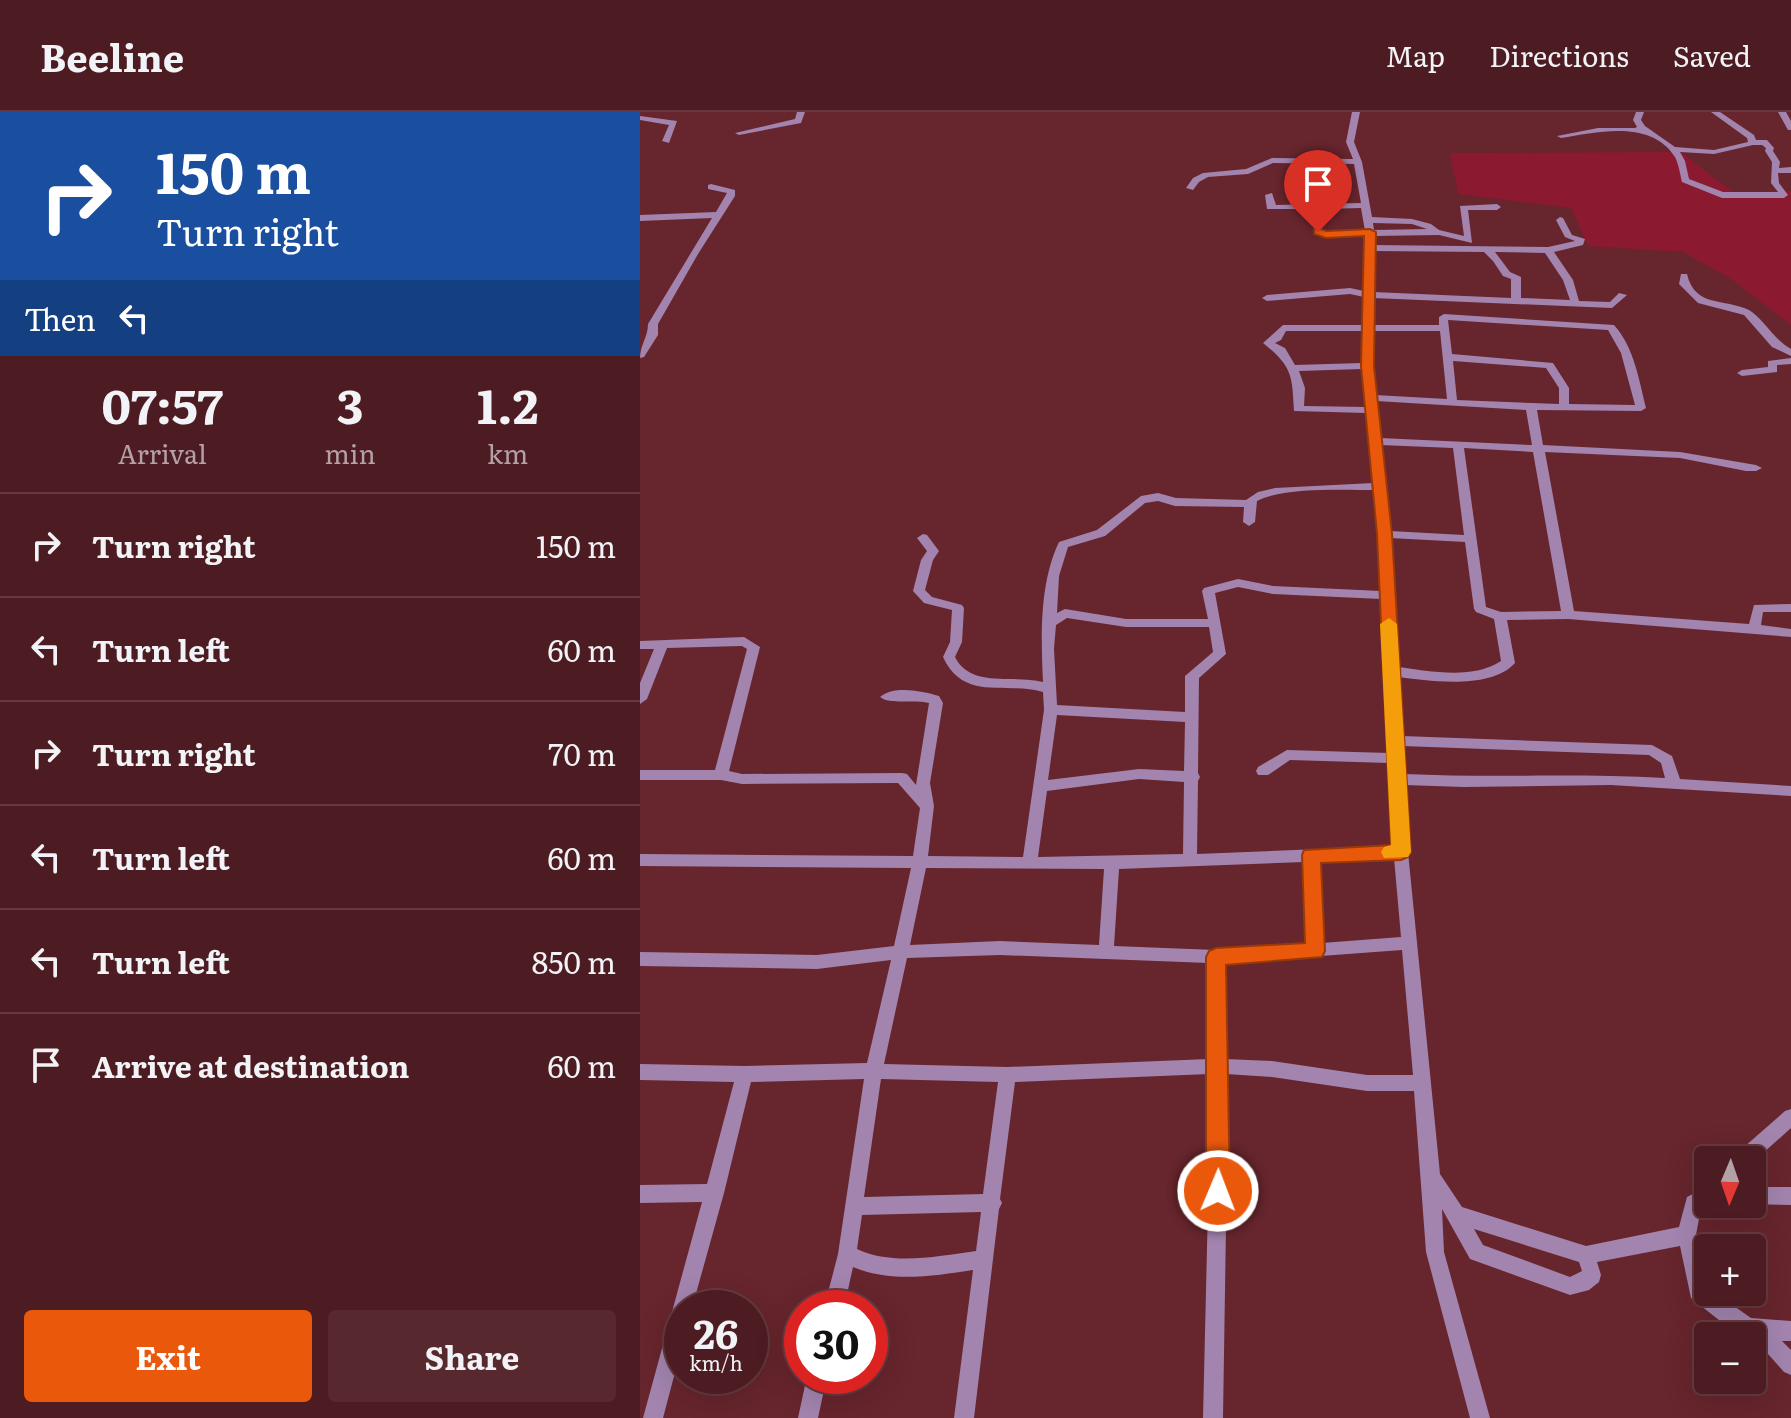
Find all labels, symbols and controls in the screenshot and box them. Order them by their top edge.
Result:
text: Beeline [40,27,184,84]
text: Map [1386,34,1445,76]
text: Directions [1489,34,1629,76]
text: Saved [1673,34,1751,76]
text: 150 m [156,128,311,211]
icon: right [24,144,128,248]
pin [1284,150,1352,232]
icon: arrive [1296,162,1340,206]
text: Turn right [156,204,339,257]
text: Then [24,296,96,340]
icon: left [112,296,156,340]
text: 07:57 [101,368,223,439]
text: 3 [337,368,363,439]
text: 1.2 [477,368,539,439]
text: Arrival [118,433,207,472]
text: min [325,433,376,472]
text: km [487,433,528,472]
icon: right [24,523,68,567]
text: Turn right [92,523,256,567]
text: 150 m [536,523,616,567]
icon: left [24,627,68,671]
text: Turn left [92,627,230,671]
text: 60 m [547,627,616,671]
icon: right [24,731,68,775]
text: Turn right [92,731,256,775]
text: 70 m [548,731,616,775]
icon: left [24,835,68,879]
text: Turn left [92,835,230,879]
text: 60 m [547,835,616,879]
icon: left [24,939,68,983]
text: Turn left [92,939,230,983]
text: 850 m [532,939,616,983]
icon: arrive [24,1043,68,1087]
text: Arrive at destination [92,1043,409,1087]
text: 60 m [547,1043,616,1087]
north arrow [1694,1146,1766,1218]
map controls [1694,1146,1766,1394]
position arrow [1176,1149,1260,1233]
button: + [1694,1234,1766,1306]
speed limit sign: 30 [784,1290,888,1394]
text: 26 [694,1302,738,1361]
button: Exit [24,1310,312,1402]
button: Share [328,1310,616,1402]
button: − [1694,1322,1766,1394]
text: km/h [689,1347,743,1377]

